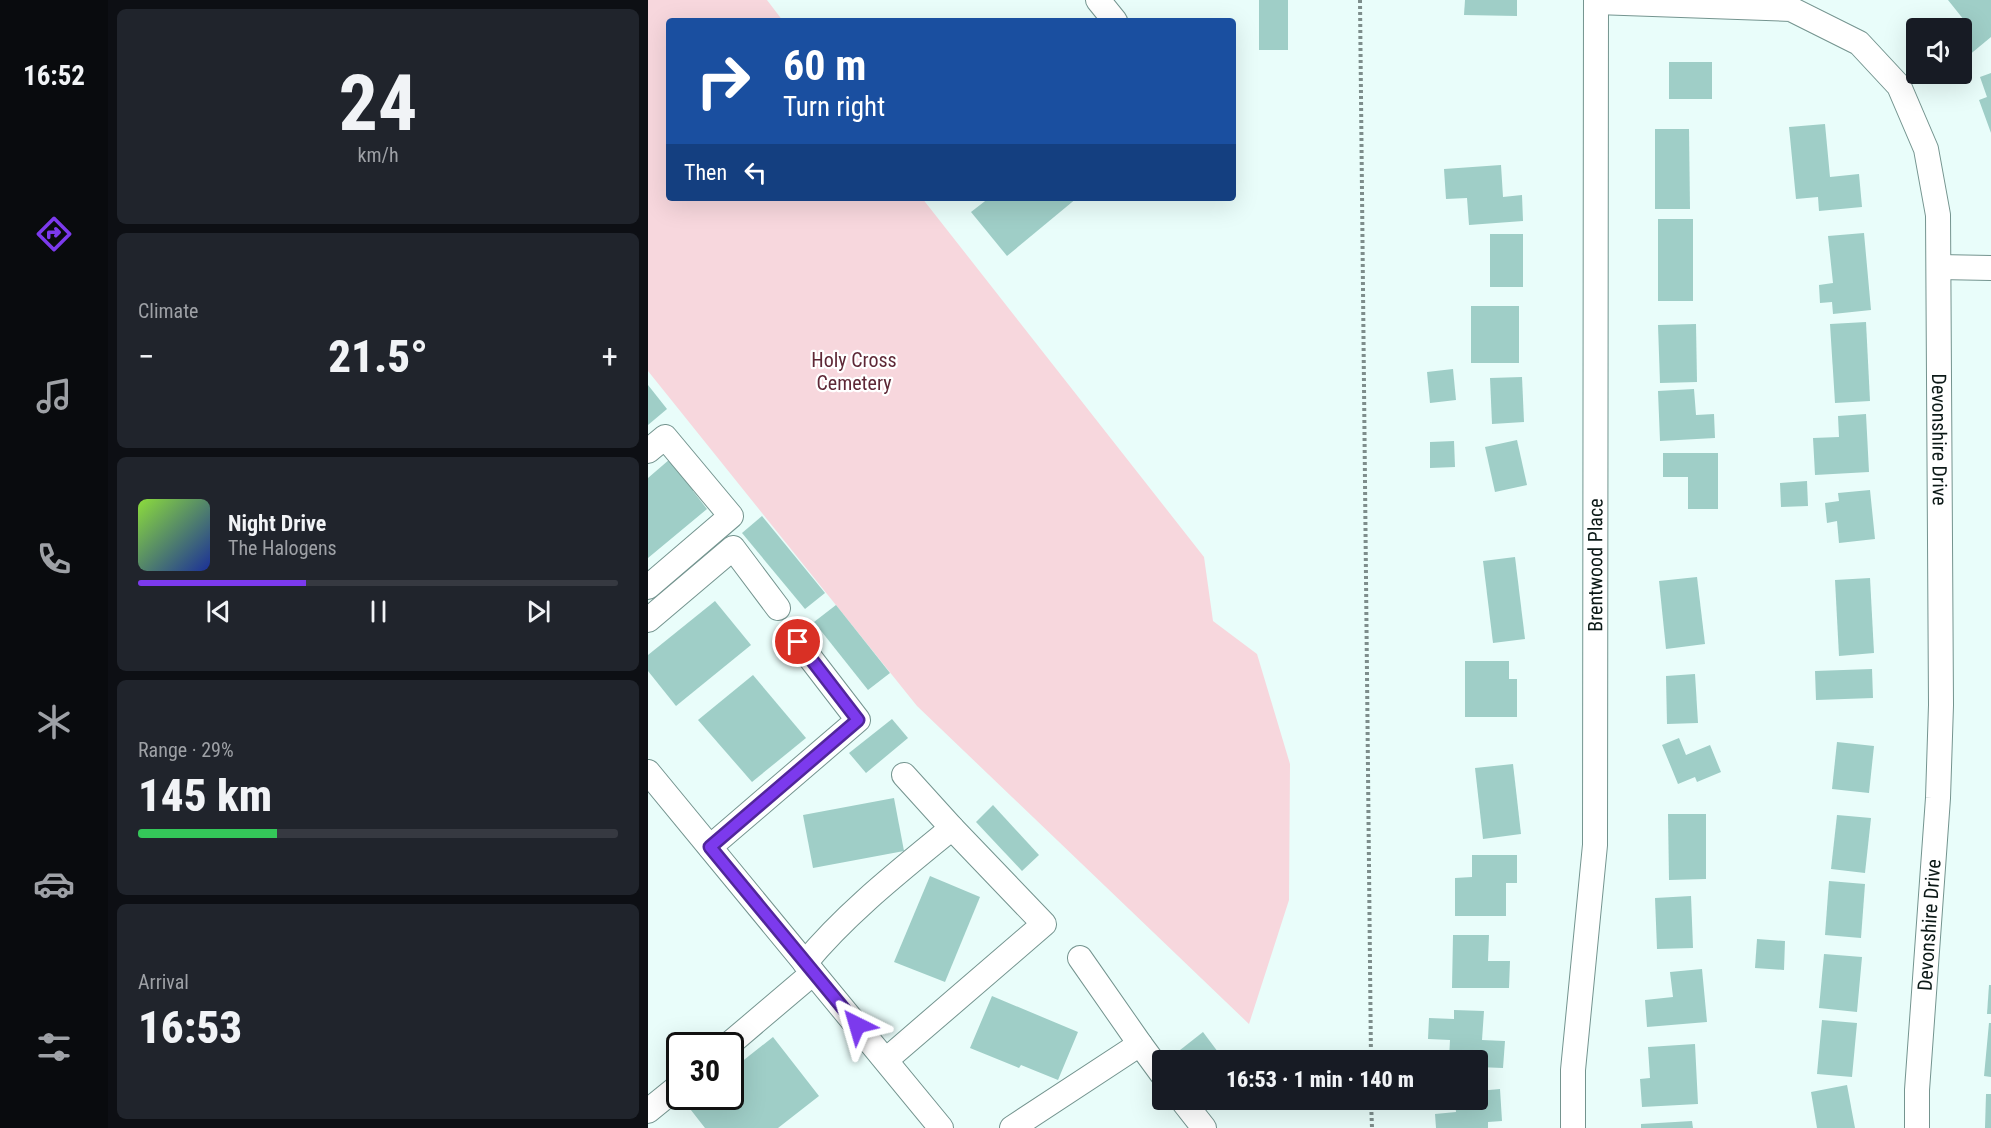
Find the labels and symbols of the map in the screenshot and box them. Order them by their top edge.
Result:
park label: Holy Cross Cemetery [811,348,897,395]
street label: Devonshire Drive [1927,373,1952,506]
street label: Brentwood Place [1583,498,1607,632]
pin [772,616,823,667]
street label: Devonshire Drive [1912,858,1946,992]
position arrow [825,993,889,1057]
speed limit sign: 30 [666,1032,744,1110]

